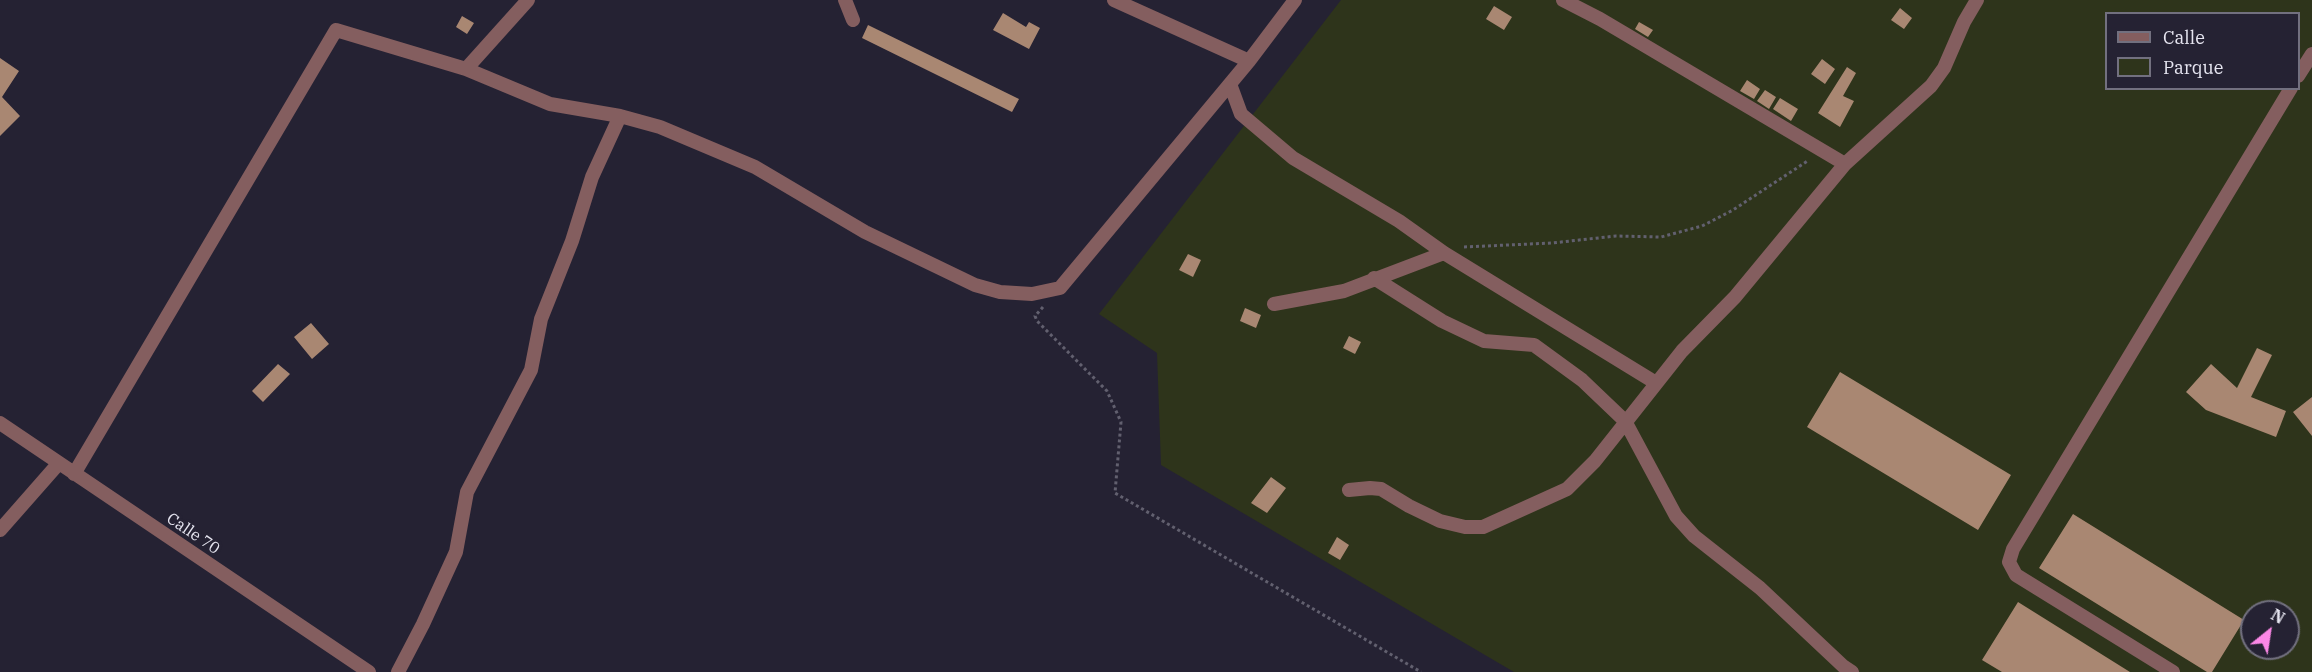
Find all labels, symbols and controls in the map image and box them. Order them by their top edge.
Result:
legend [2105,12,2300,90]
text: Calle [2163,26,2205,49]
text: Parque [2163,56,2223,79]
street label: Calle 70 [163,509,223,559]
north arrow [2240,600,2300,660]
text: N [2268,604,2288,628]

